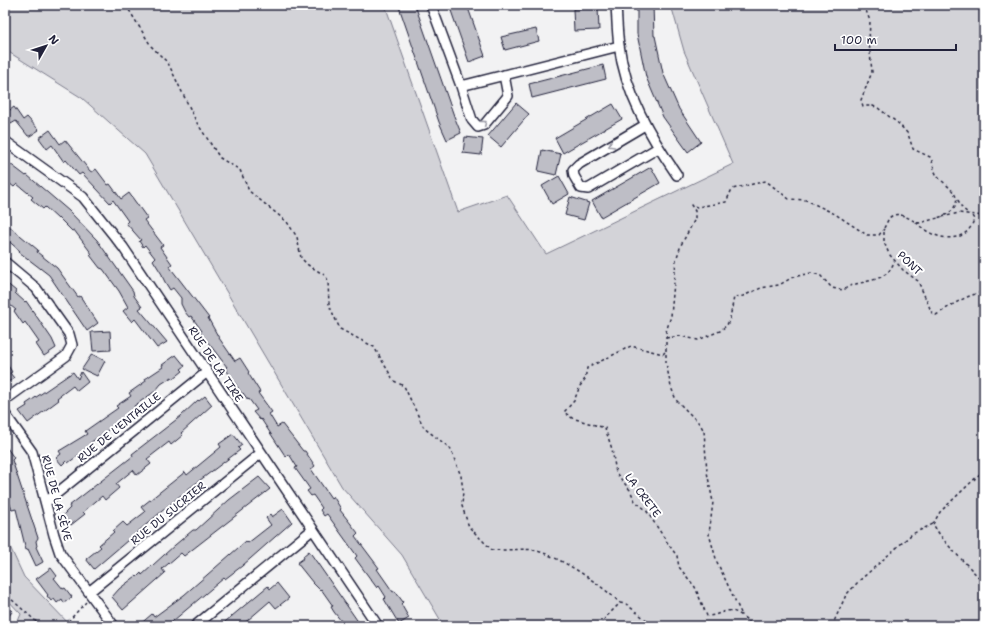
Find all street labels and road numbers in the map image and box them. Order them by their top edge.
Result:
street label: PONT [894,248,925,279]
street label: RUE DE LA TIRE [185,323,247,405]
street label: RUE DE L'ENTAILLE [74,389,164,466]
street label: RUE DE LA SÈVE [38,453,76,543]
street label: LA CRETE [621,470,664,521]
street label: RUE DU SUCRIER [128,478,209,548]

